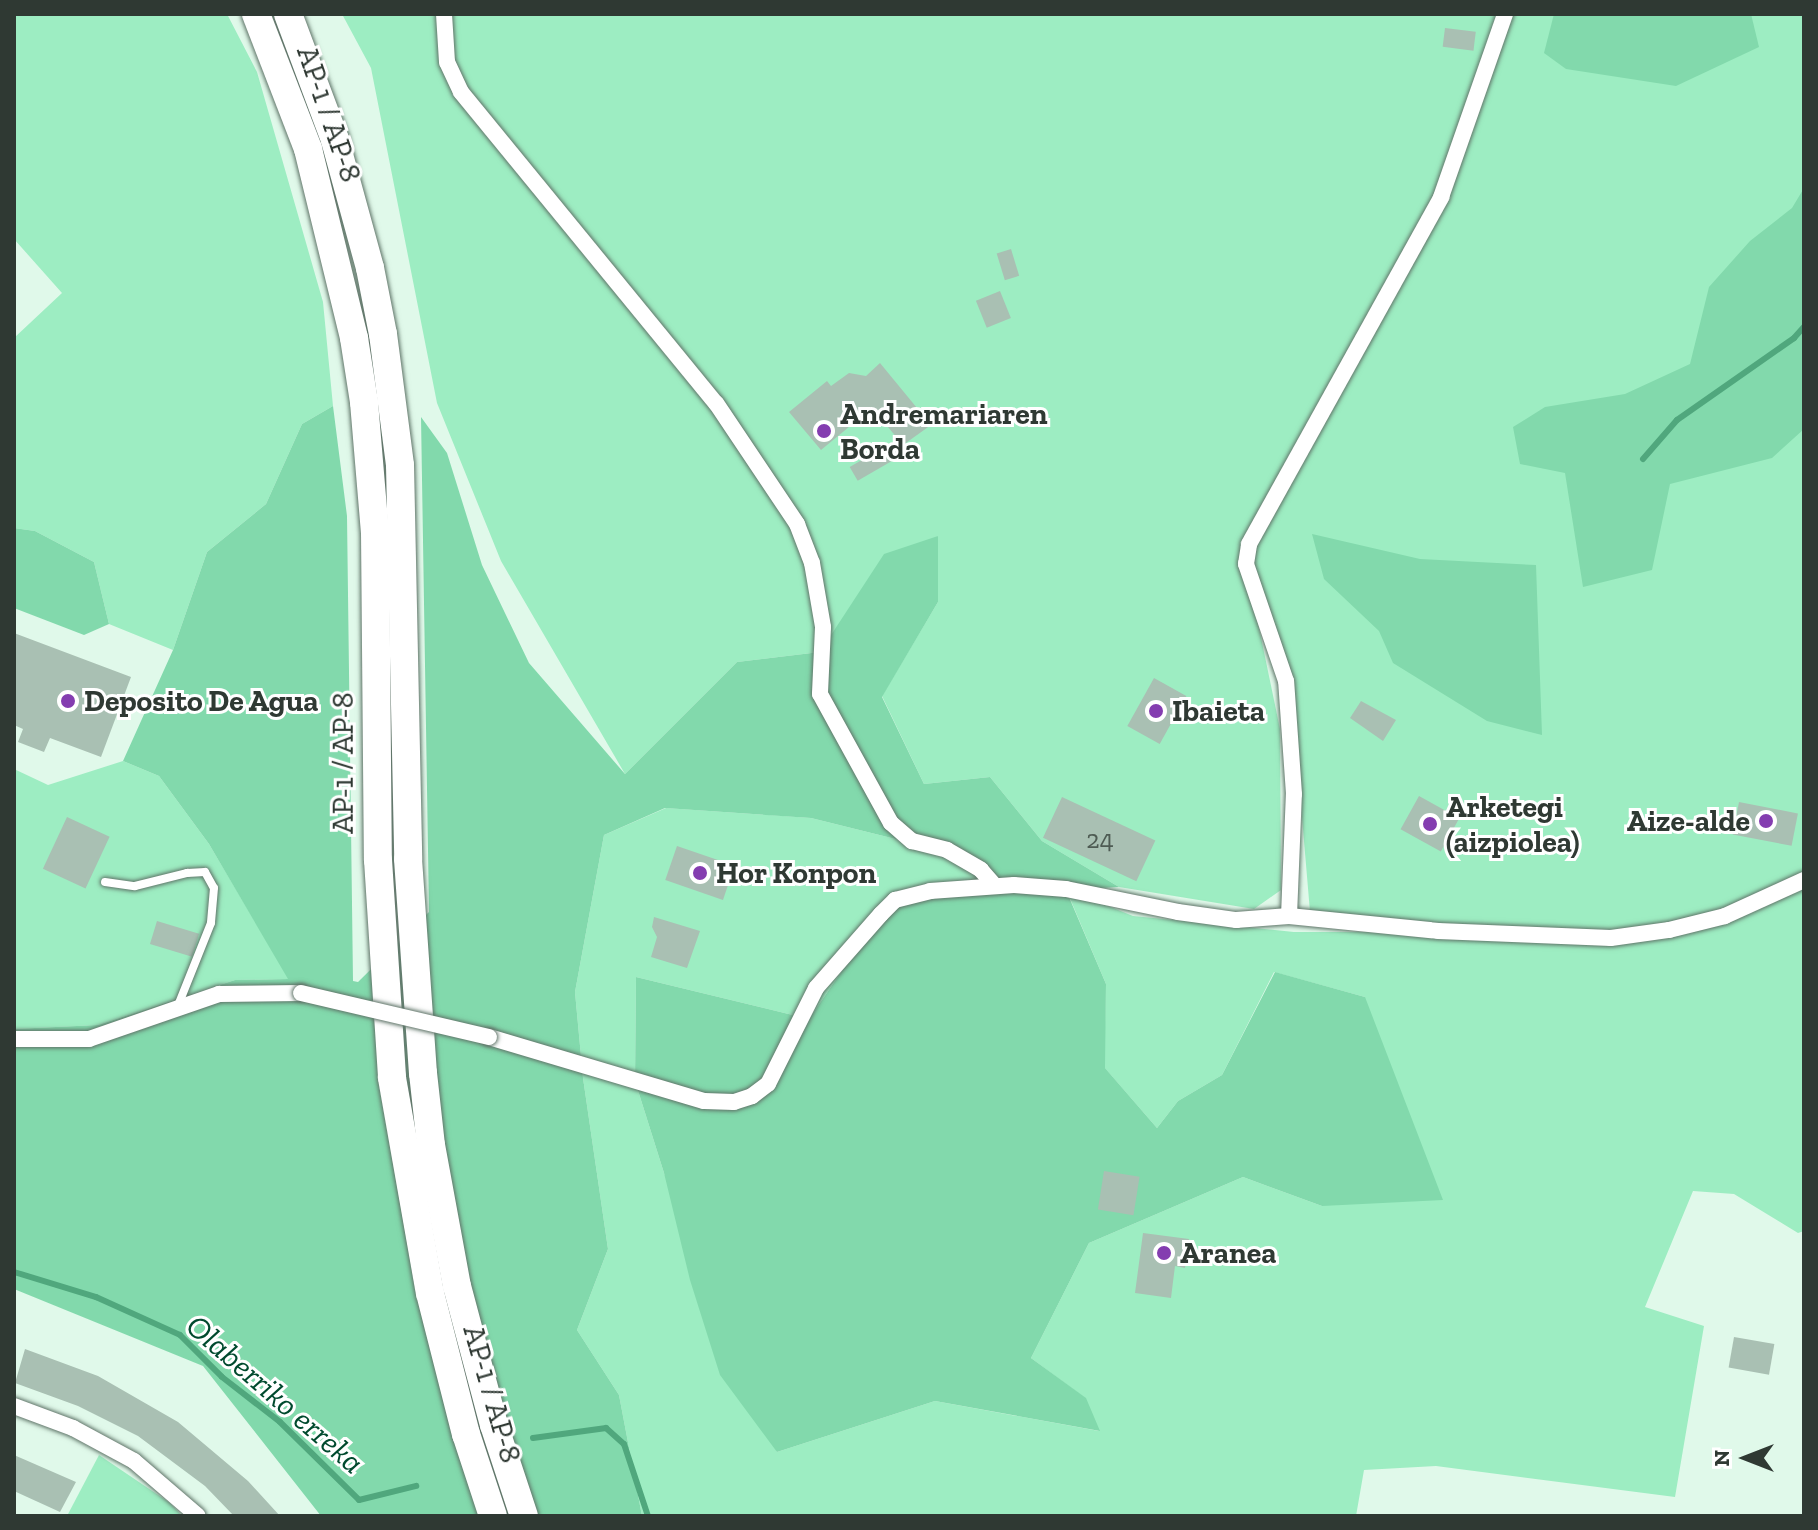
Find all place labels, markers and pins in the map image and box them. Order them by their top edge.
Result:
place label: Andremariaren Borda [840,396,1048,466]
marker: Andremariaren Borda [815,422,833,440]
place label: Deposito De Agua [84,683,319,719]
marker: Deposito De Agua [59,692,77,710]
place label: Ibaieta [1172,693,1265,729]
marker: Ibaieta [1147,702,1165,720]
place label: Arketegi (aizpiolea) [1446,789,1579,860]
place label: Aize-alde [1627,803,1750,839]
marker: Aize-alde [1757,812,1775,830]
marker: Arketegi (aizpiolea) [1421,815,1439,833]
place label: Hor Konpon [716,855,877,891]
marker: Hor Konpon [691,864,709,882]
place label: Aranea [1180,1235,1276,1271]
marker: Aranea [1155,1244,1173,1262]

